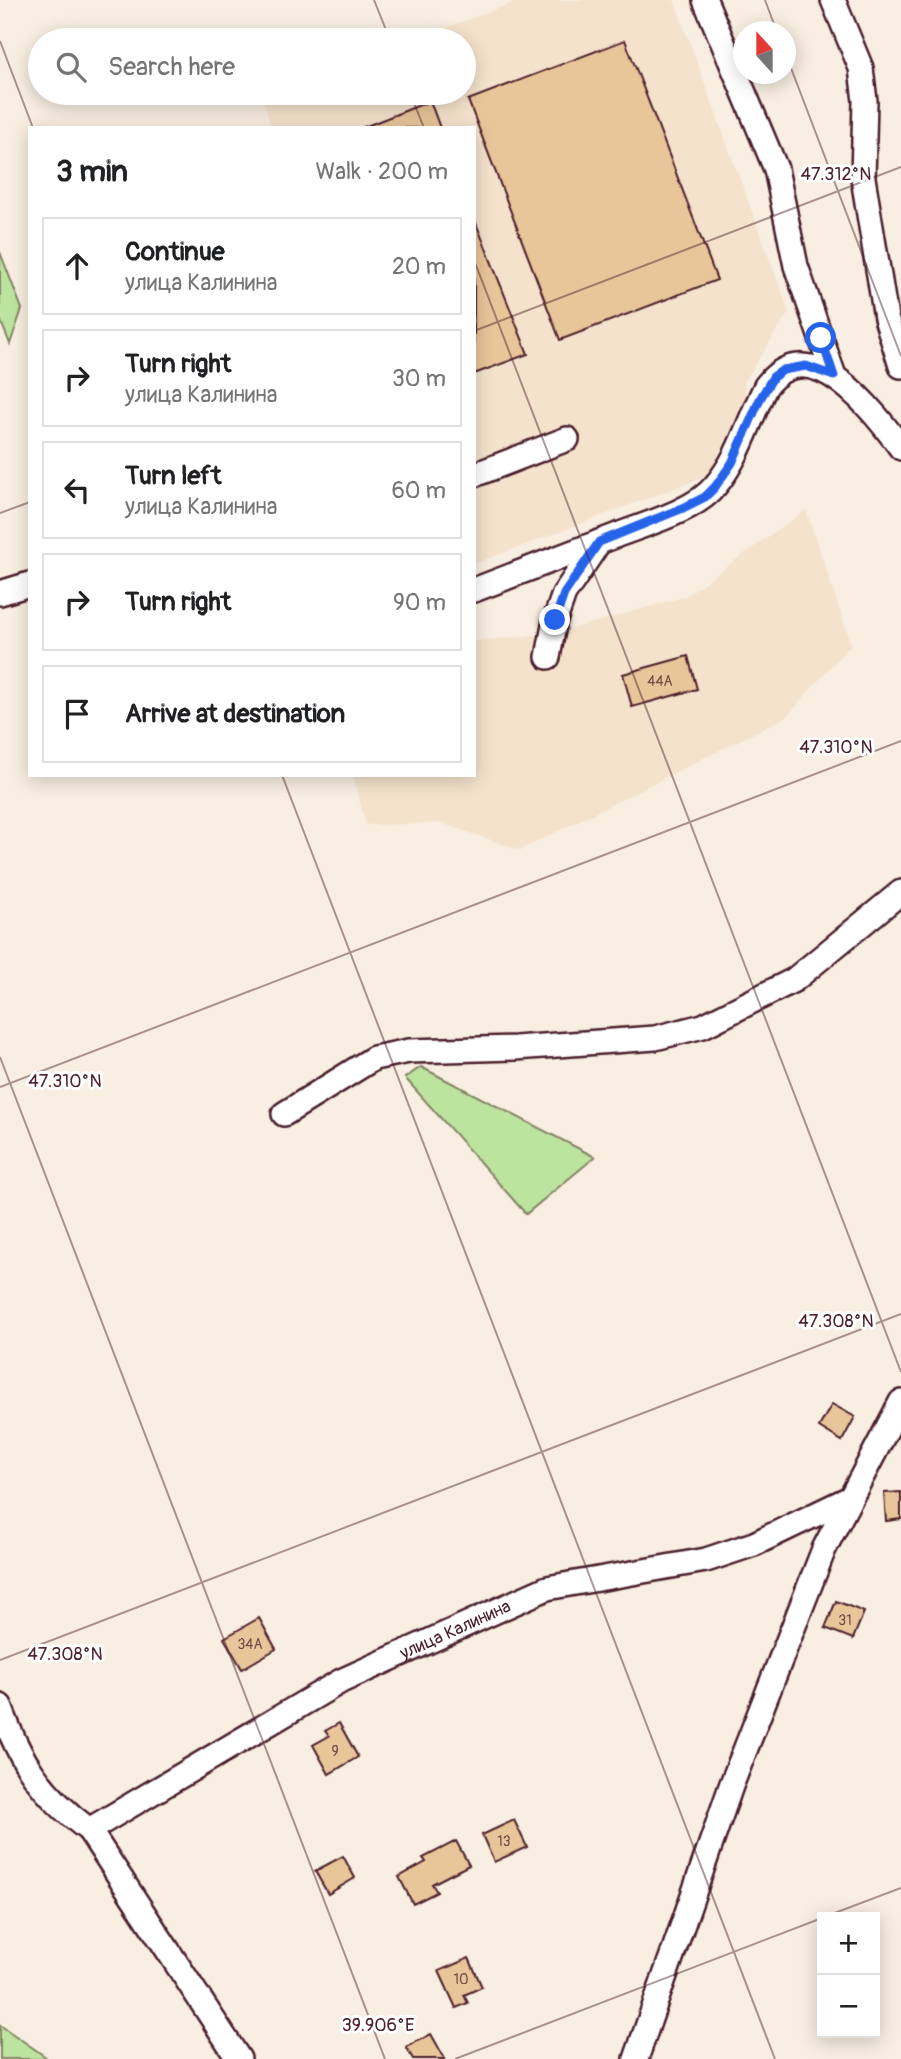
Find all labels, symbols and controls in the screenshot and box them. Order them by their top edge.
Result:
north arrow [733,21,796,84]
search box [28,28,476,105]
icon: search [52,48,90,86]
text: Search here [108,51,235,83]
text: 3 min [56,153,128,190]
text: Walk · 200 m [315,157,448,186]
text: 47.312°N [800,163,872,186]
text: Continue [125,236,225,268]
icon: ahead [58,247,96,285]
text: 20 m [392,252,446,281]
text: улица Калинина [125,268,277,297]
route start [805,322,836,353]
text: Turn right [125,348,231,380]
icon: right [58,359,96,397]
text: 30 m [392,364,446,393]
text: улица Калинина [125,380,277,409]
text: Turn left [125,460,221,492]
icon: left [58,471,96,509]
text: 60 m [391,476,446,505]
text: улица Калинина [125,492,277,521]
icon: right [58,583,96,621]
text: Turn right [125,586,231,618]
text: 90 m [393,588,446,617]
route end [539,604,570,635]
house number: 44А [647,673,673,690]
icon: arrive [58,695,96,733]
text: Arrive at destination [125,698,345,730]
text: 47.310°N [799,736,873,759]
text: 47.310°N [28,1070,102,1093]
text: 47.308°N [798,1310,874,1333]
street label: улица Калинина [395,1594,514,1665]
house number: 31 [838,1612,852,1629]
house number: 34А [237,1636,263,1653]
text: 47.308°N [27,1643,103,1666]
house number: 9 [331,1743,339,1760]
house number: 13 [497,1833,511,1850]
map controls [817,1912,880,2038]
button: + [817,1912,880,1975]
house number: 10 [453,1971,469,1988]
button: − [817,1975,880,2038]
text: 39.906°E [342,2014,414,2037]

